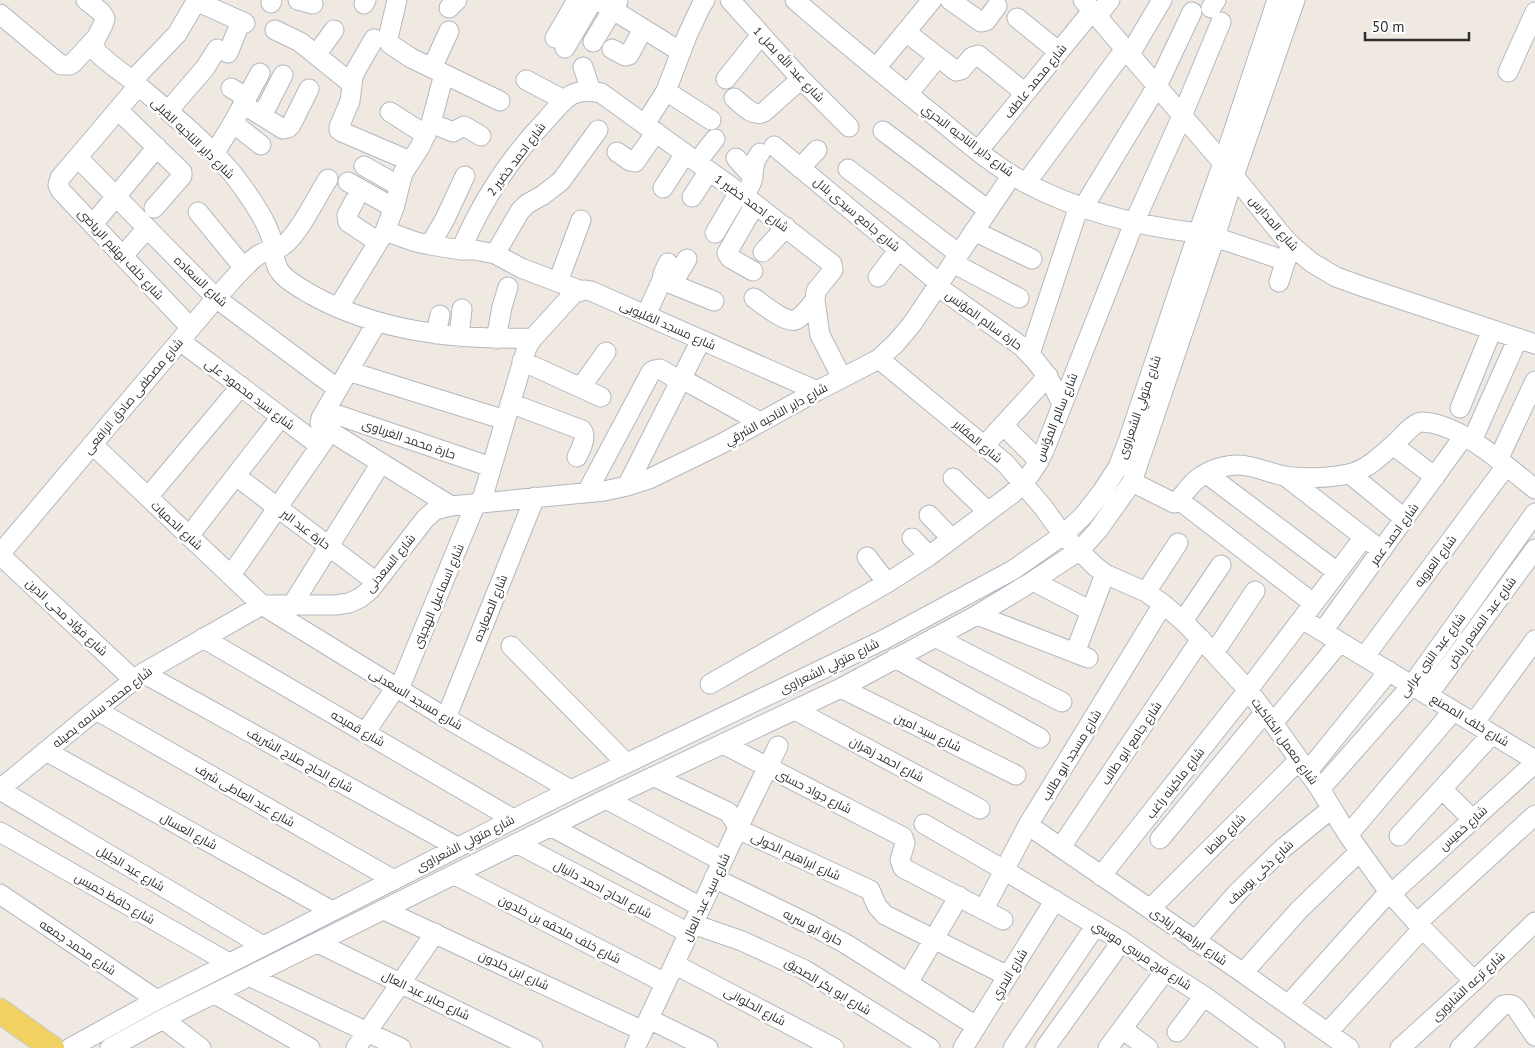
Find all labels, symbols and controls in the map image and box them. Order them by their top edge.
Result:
scale bar [1365,10,1469,42]
text: 50 m [1372,17,1405,36]
street label: شارع عبد الله بصل 1 [750,23,828,105]
street label: شارع محمد عاطف [1000,41,1070,122]
street label: شارع داير الناحيه القبلى [148,94,238,182]
street label: شارع داير الناحيه البحري [917,101,1017,182]
street label: شارع احمد خضير 2 [484,119,549,199]
street label: شارع احمد خضير 1 [711,171,792,236]
street label: شارع جامع سيدى بلال [810,173,903,255]
street label: شارع المدارس [1245,192,1302,254]
street label: شارع خلف بهتيم الرياضى [74,205,167,303]
street label: شارع السعاده [171,253,231,310]
street label: حارة سالم المؤنس [942,287,1025,354]
street label: شارع مسجد القليوبى [617,297,718,354]
street label: شارع مصطفى صادق الرافعى [80,335,187,458]
street label: شارع متولي الشعراوى [1114,353,1167,462]
street label: شارع سيد محمود على [202,355,298,433]
street label: شارع سالم المؤنس [1031,371,1082,464]
street label: شارع داير الناحيه الشرقي [722,379,832,451]
street label: حارة محمد الغرباوى [360,416,458,462]
street label: شارع المقابر [949,416,1006,467]
street label: شارع الحميات [147,497,206,553]
street label: شارع احمد عمر [1366,500,1422,569]
street label: حارة عبد البر [278,505,333,552]
street label: شارع السعدنى [362,531,419,596]
street label: شارع العروبه [1411,532,1460,590]
street label: شارع اسماعيل الهجينى [409,541,468,651]
street label: شارع الصعايده [470,572,511,644]
street label: شارع عبد المنعم رياض [1443,574,1520,671]
street label: شارع فؤاد محى الدين [22,575,111,659]
street label: شارع عبد النبى عرابى [1396,610,1469,700]
street label: شارع متولي الشعراوى [777,635,882,699]
street label: شارع محمد سلامه بصيله [49,663,156,751]
street label: شارع مسجد السعدنى [366,665,465,734]
street label: شارع خلف المصنع [1428,691,1512,750]
street label: شارع معمل الكتاكيت [1248,695,1322,788]
street label: شارع جامع ابو طالب [1098,698,1165,788]
street label: شارع قميحه [328,707,388,750]
street label: شارع مسجد ابو طالب [1038,707,1105,804]
street label: شارع سيد امين [892,709,964,756]
street label: شارع الحاج صلاح الشريف [244,725,356,796]
street label: شارع احمد زهران [847,733,927,786]
street label: شارع ماكينه راغب [1143,745,1208,822]
street label: شارع عبد العاطى شرف [192,760,298,831]
street label: شارع جواد حسنى [773,766,854,817]
street label: شارع خميس [1436,802,1491,854]
street label: شارع العسال [158,809,220,854]
street label: شارع طنطا [1202,810,1249,858]
street label: شارع متولي الشعراوى [413,812,518,877]
street label: شارع ابراهيم الخولى [749,829,843,884]
street label: شارع ذكى يوسف [1224,837,1297,908]
street label: شارع عبد الجليل [94,842,168,895]
street label: شارع سيد عبد العال [679,851,734,944]
street label: شارع الحاج احمد دانيال [551,857,655,922]
street label: شارع حافظ خميس [72,869,158,928]
street label: شارع خلف ملحقه بن خلدون [496,892,624,967]
street label: شارع ابراهيم زبادى [1147,904,1230,969]
street label: حارة ابو سريه [781,906,845,948]
street label: شارع محمد جمعه [37,916,119,979]
street label: شارع فرج مرسى موسي [1088,917,1195,995]
street label: شارع البدري [988,946,1033,1004]
street label: شارع ابن خلدون [476,947,552,994]
street label: شارع ترعه الشابورى [1428,948,1509,1025]
street label: شارع ابو بكر الصديق [782,954,874,1019]
street label: شارع صابر عبد العال [379,967,472,1024]
street label: شارع الحلوانى [721,983,789,1029]

